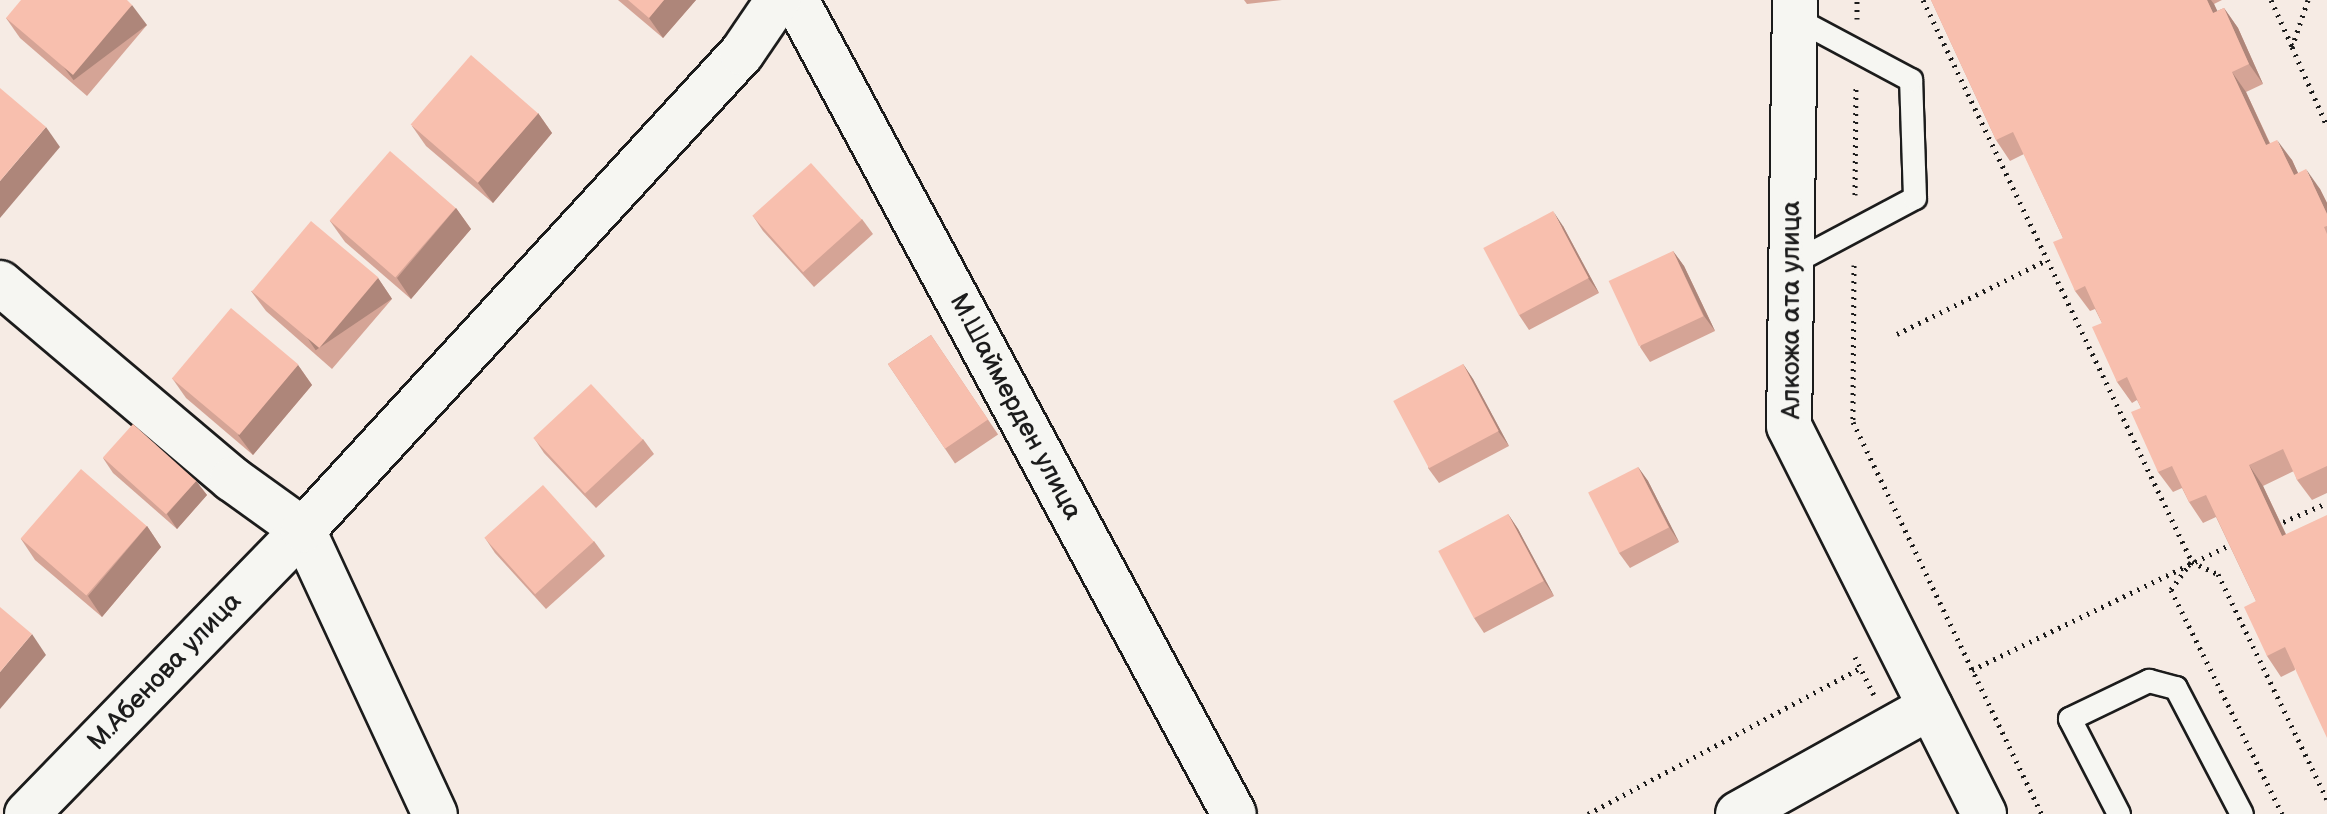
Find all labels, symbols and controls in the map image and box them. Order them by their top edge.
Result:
street label: Алкожа ата улица [1776,201,1808,419]
street label: М.Шаймерден улица [942,289,1088,525]
street label: М.Абенова улица [82,587,248,757]

